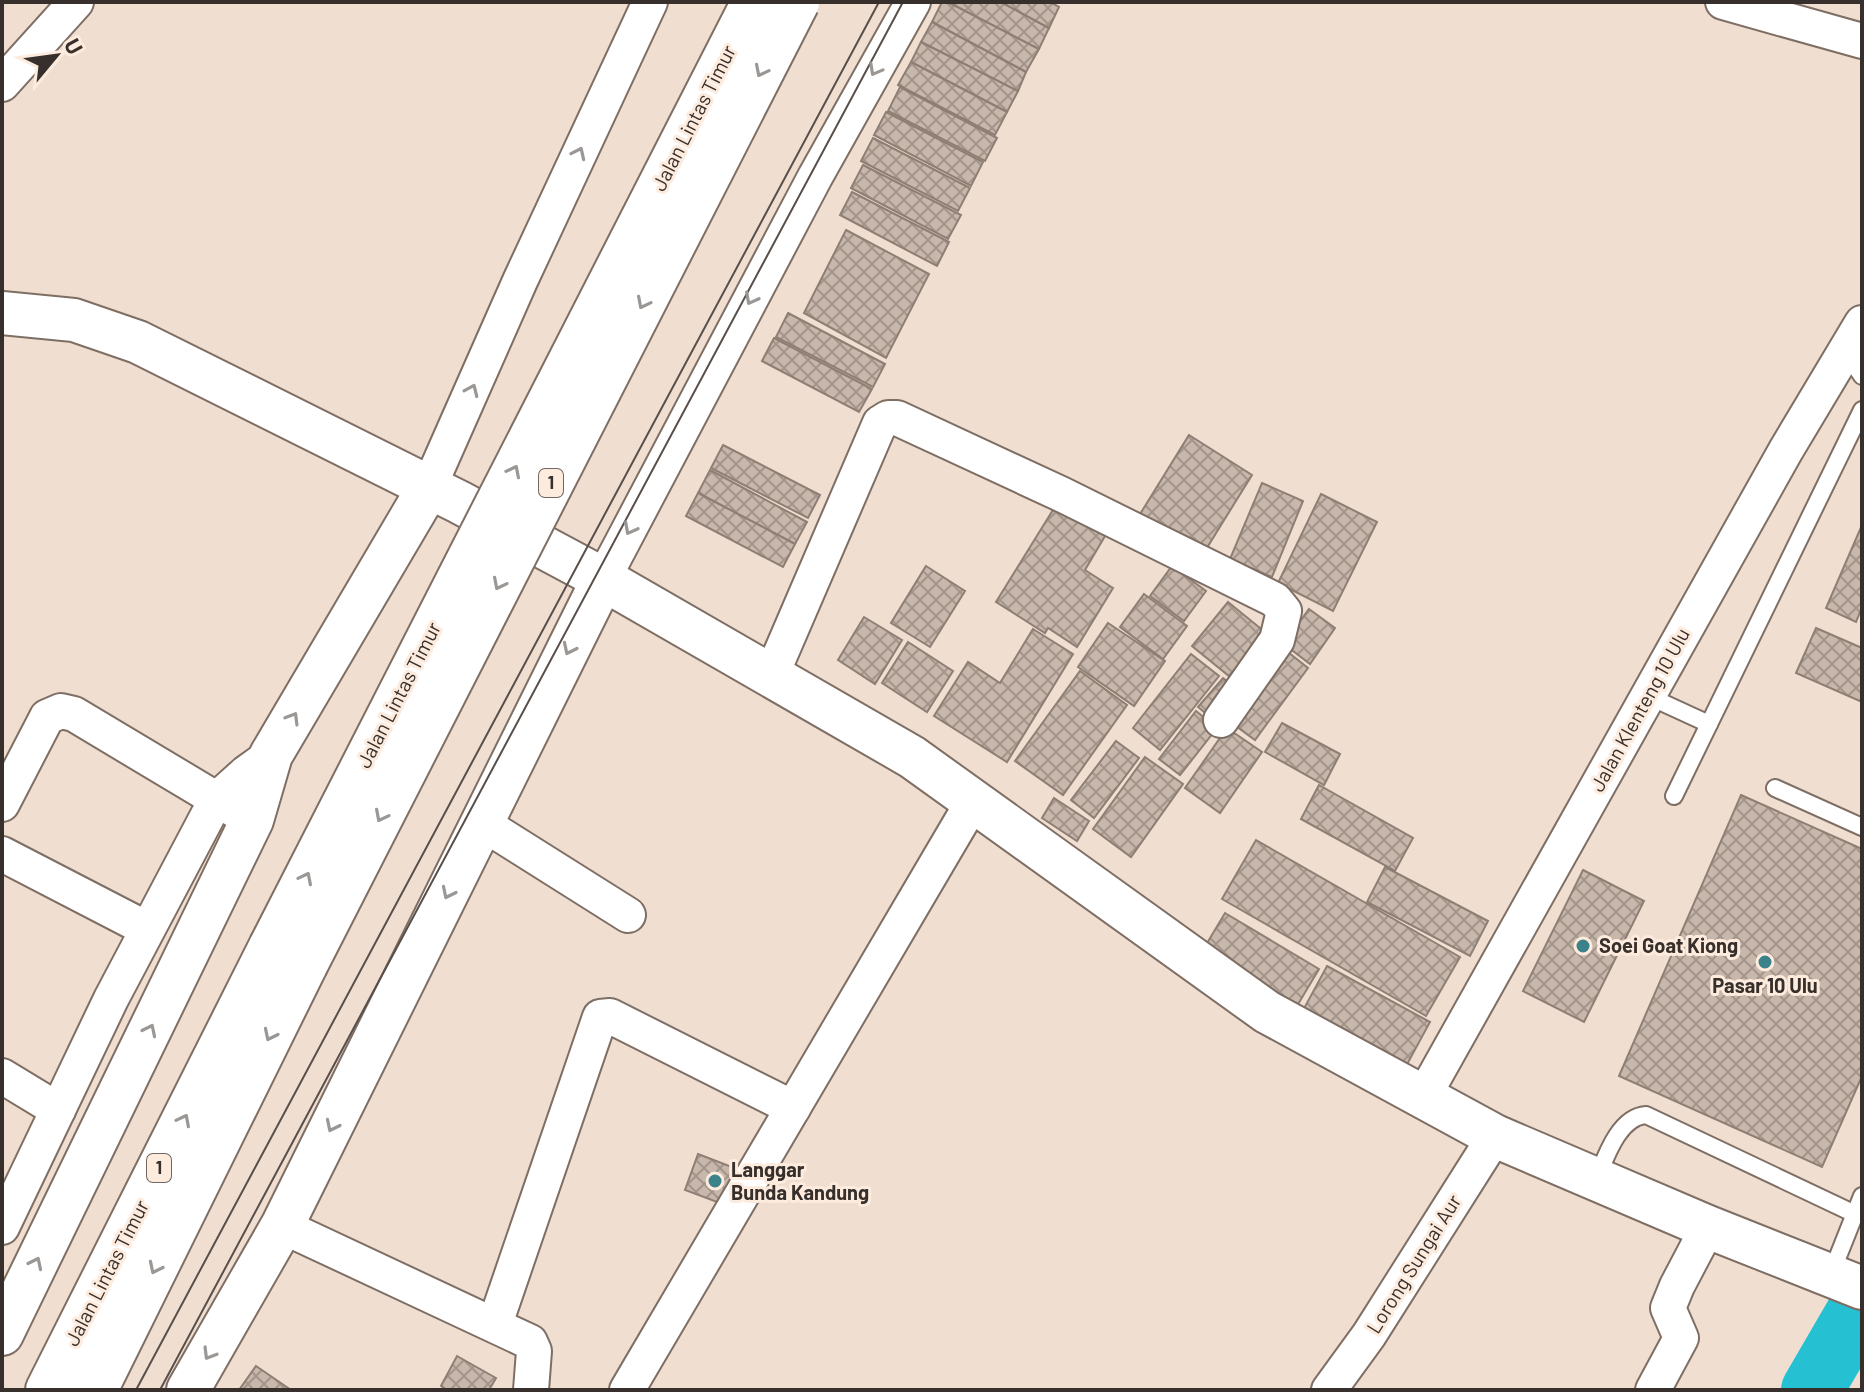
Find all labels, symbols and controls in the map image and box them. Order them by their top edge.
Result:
north arrow [16,16,96,96]
text: U [60,33,89,58]
street label: Jalan Lintas Timur [646,41,740,194]
one-way arrow [869,62,884,76]
one-way arrow [756,63,771,78]
one-way arrow [569,147,585,161]
one-way arrow [746,291,761,305]
one-way arrow [637,295,653,309]
one-way arrow [462,384,478,398]
one-way arrow [504,465,519,480]
road number: 1 [539,469,563,497]
one-way arrow [624,521,639,535]
one-way arrow [494,576,509,591]
street label: Jalan Lintas Timur [351,618,445,771]
street label: Jalan Klenteng 10 Ulu [1584,624,1694,796]
one-way arrow [563,641,578,656]
one-way arrow [284,712,299,727]
one-way arrow [375,807,391,822]
one-way arrow [297,871,312,886]
one-way arrow [442,884,458,899]
place label: Soei Goat Kiong [1599,933,1738,957]
marker: Soei Goat Kiong [1574,937,1592,955]
marker: Pasar 10 Ulu [1756,953,1774,971]
place label: Pasar 10 Ulu [1712,973,1818,997]
one-way arrow [140,1023,156,1038]
one-way arrow [265,1026,280,1041]
one-way arrow [174,1114,189,1129]
one-way arrow [327,1117,342,1132]
road number: 1 [147,1154,171,1182]
place label: Langgar Bunda Kandung [731,1157,869,1204]
marker: Langgar Bunda Kandung [706,1172,724,1190]
street label: Lorong Sungai Aur [1361,1190,1466,1337]
street label: Jalan Lintas Timur [59,1196,153,1349]
one-way arrow [26,1257,42,1272]
one-way arrow [149,1259,165,1274]
one-way arrow [203,1345,219,1360]

